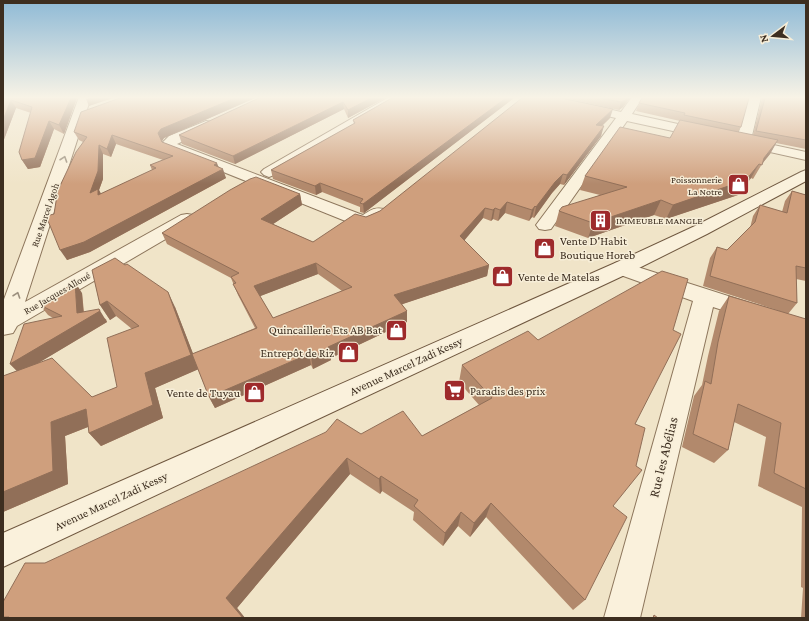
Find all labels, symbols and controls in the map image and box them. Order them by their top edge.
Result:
north arrow [753,16,793,56]
text: N [756,33,770,44]
one-way arrow [60,156,68,163]
shop icon: Poissonnerie La Notre [725,172,751,198]
place label: Poissonnerie La Notre [671,174,723,197]
street label: Rue Marcel Agoh [29,181,61,248]
building icon: IMMEUBLE MANGLE [588,207,614,233]
place label: IMMEUBLE MANGLE [616,215,703,226]
place label: Vente D'Habit Boutique Horeb [560,234,635,262]
shop icon: Vente D'Habit Boutique Horeb [531,235,557,261]
shop icon: Vente de Matelas [489,264,515,290]
street label: Rue Jacques Alloué [22,269,93,316]
place label: Vente de Matelas [518,270,600,284]
one-way arrow [12,292,21,299]
shop icon: Quincaillerie Ets AB Bat [384,317,410,343]
place label: Quincaillerie Ets AB Bat [269,323,383,337]
street label: Avenue Marcel Zadi Kessy [347,333,465,398]
shop icon: Entrepôt de Riz [336,340,362,366]
place label: Entrepôt de Riz [261,346,334,360]
supermarket icon: Paradis des prix [442,378,468,404]
shop icon: Vente de Tuyau [242,380,268,406]
place label: Paradis des prix [470,384,546,398]
place label: Vente de Tuyau [166,386,241,400]
street label: Rue les Abélias [645,415,681,499]
street label: Avenue Marcel Zadi Kessy [52,468,170,533]

